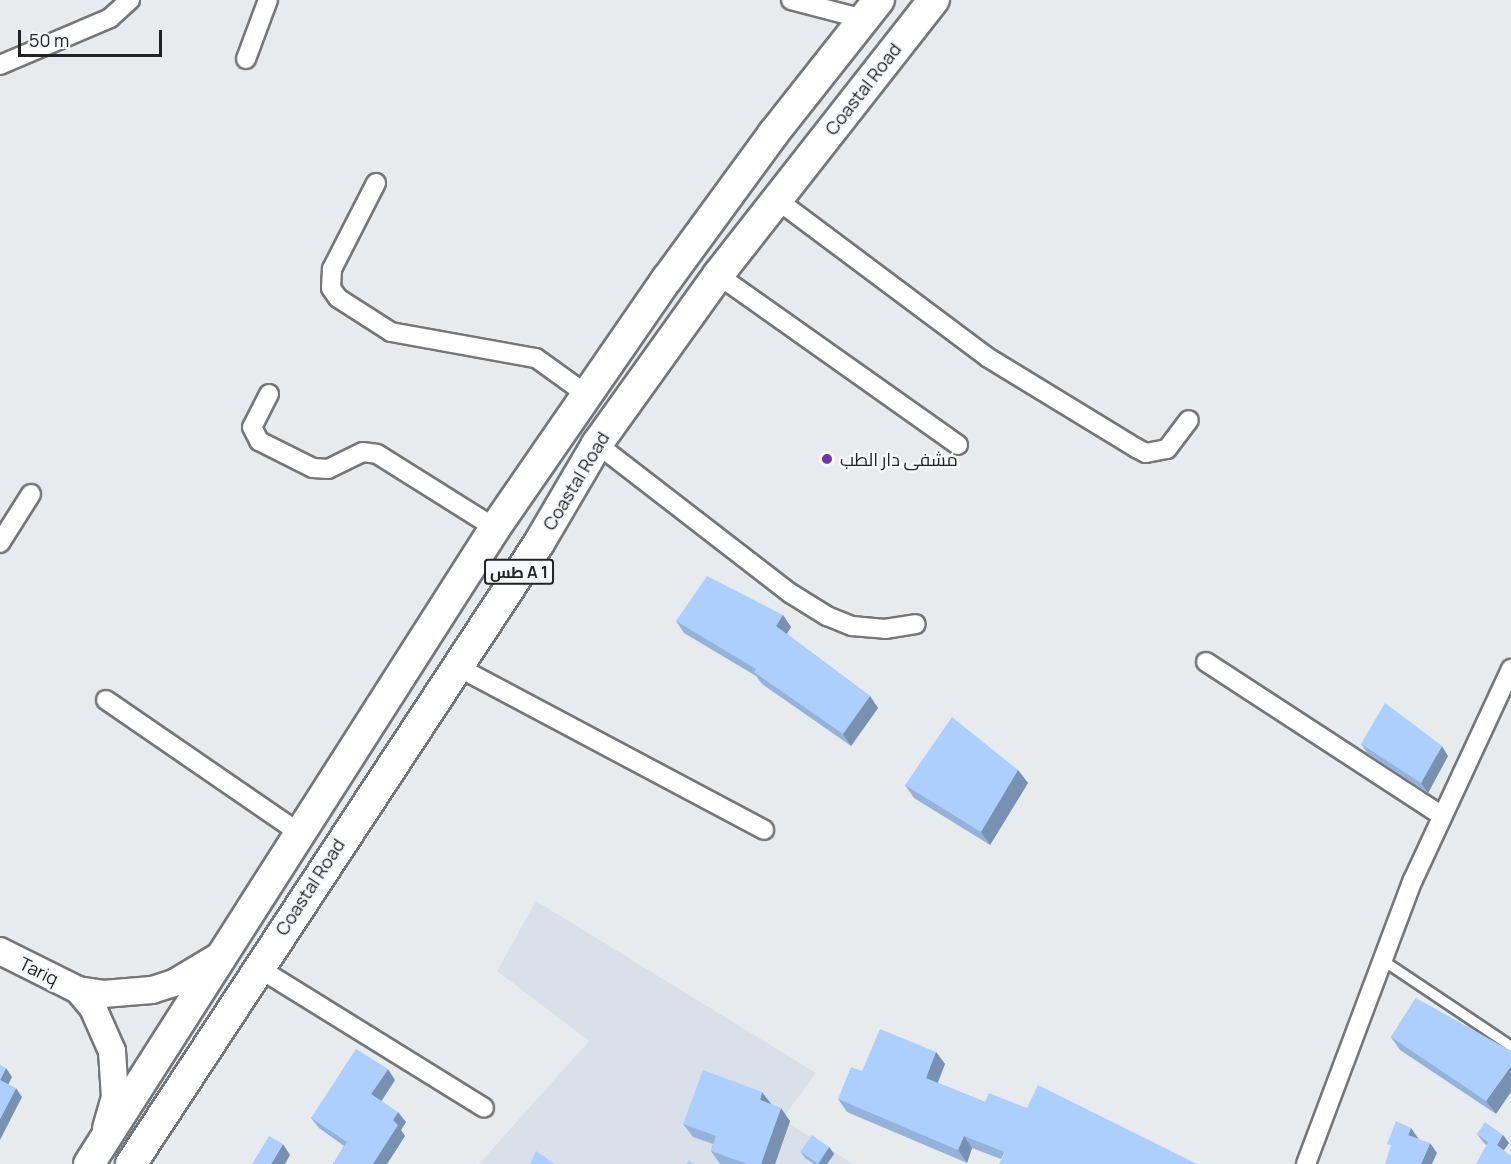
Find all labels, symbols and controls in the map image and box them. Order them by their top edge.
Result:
scale bar [21,18,165,56]
text: 50 m [29,28,69,52]
street label: Coastal Road [820,39,906,139]
street label: Coastal Road [538,428,614,534]
place label: مشفى دار الطب [840,448,958,470]
marker: مشفى دار الطب [818,450,836,468]
road number: طس A 1 [483,559,555,585]
street label: Coastal Road [271,835,349,939]
street label: Tariq [16,952,62,990]

